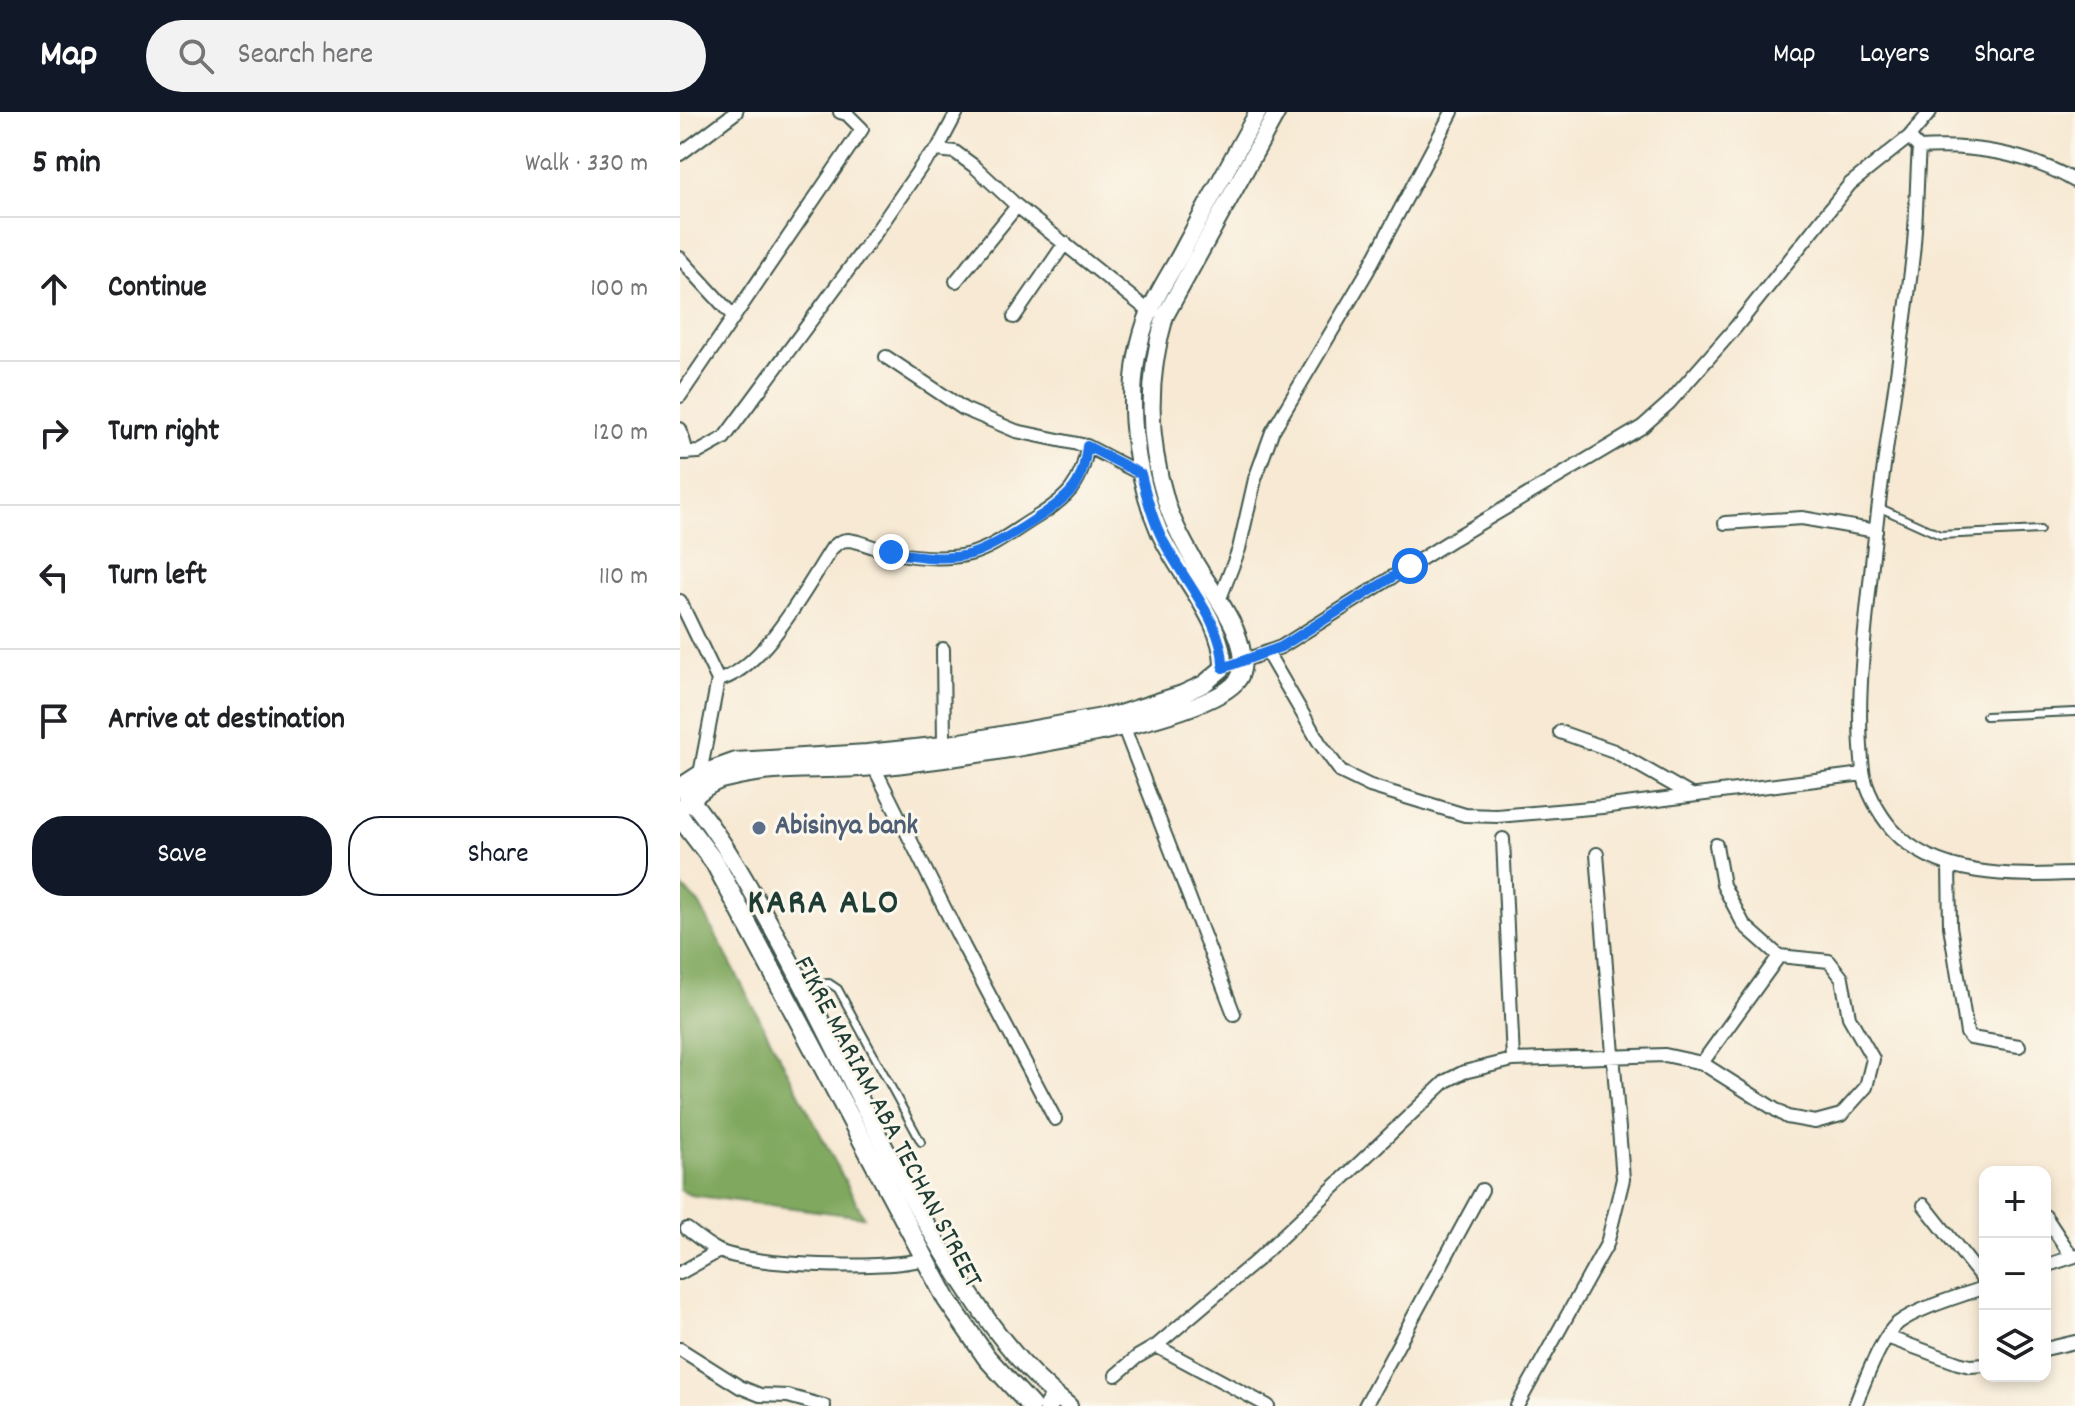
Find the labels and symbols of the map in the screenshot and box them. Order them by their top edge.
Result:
route end [873,534,909,570]
route start [1392,548,1428,584]
place label: Abisinya bank [775,808,918,848]
marker: Abisinya bank [750,819,768,837]
district label: KARA ALO [748,879,900,931]
street label: FIKRE MARIAM ABA TECHAN STREET [781,950,991,1296]

